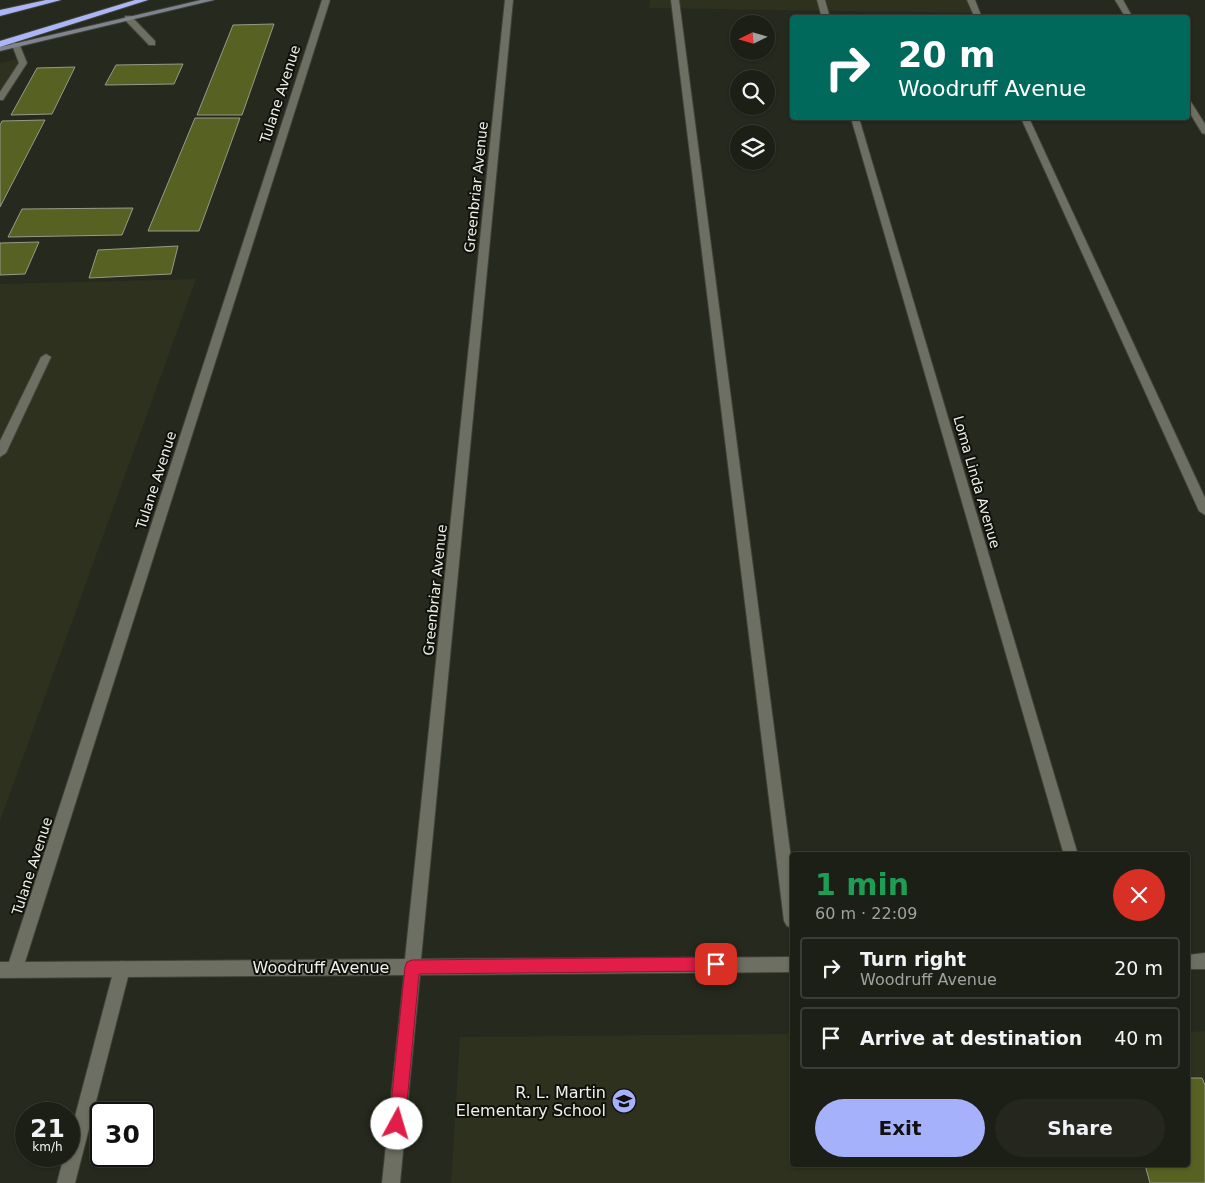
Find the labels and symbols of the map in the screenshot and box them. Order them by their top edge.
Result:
north arrow [730,15,775,60]
street label: Tulane Avenue [256,43,303,146]
street label: Greenbriar Avenue [461,121,491,253]
street label: Loma Linda Avenue [950,414,1004,550]
street label: Tulane Avenue [132,429,179,532]
street label: Greenbriar Avenue [420,524,450,656]
street label: Tulane Avenue [8,815,55,918]
pin [695,943,737,985]
street label: Woodruff Avenue [253,958,389,977]
place label: R. L. Martin Elementary School [456,1083,606,1120]
school or university icon: R. L. Martin Elementary School [611,1088,637,1114]
position arrow [370,1097,422,1149]
speed limit sign: 30 [90,1102,155,1167]

